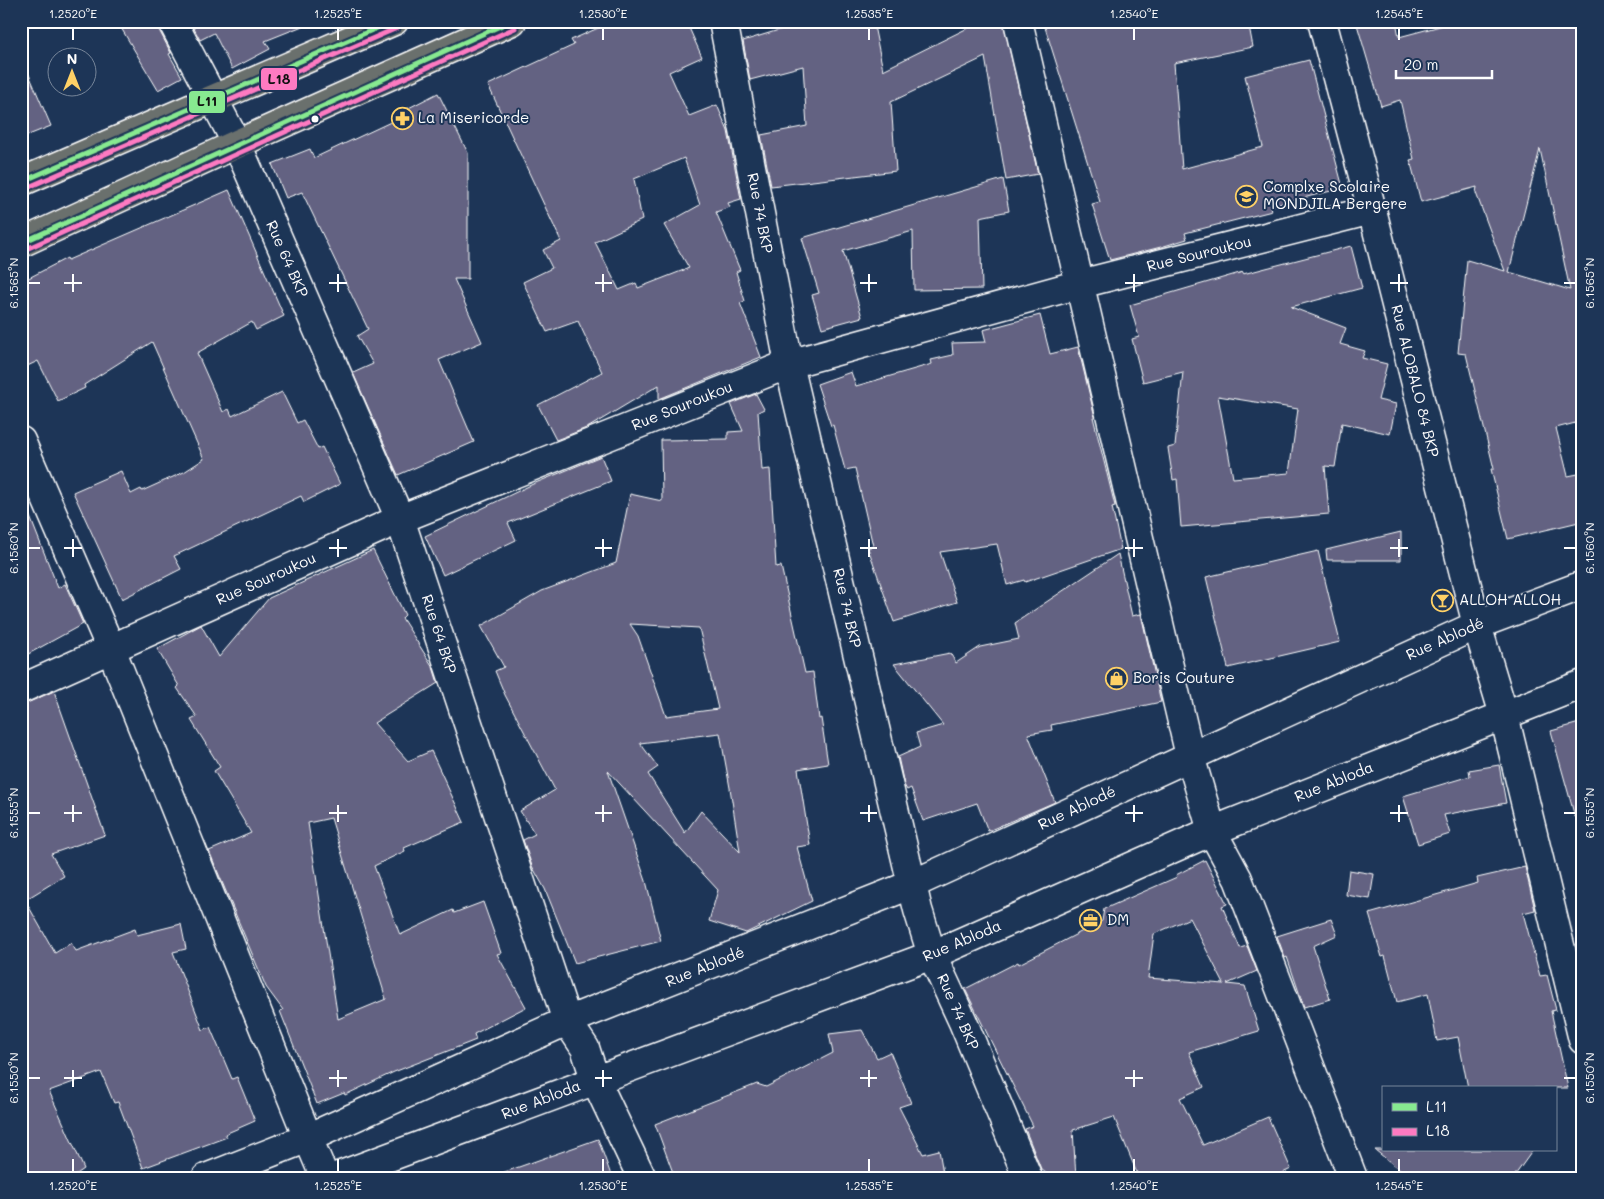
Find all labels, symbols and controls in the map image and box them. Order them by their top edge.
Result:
text: 1.2520°E [49,5,97,21]
text: 1.2525°E [314,5,362,21]
text: 1.2530°E [579,5,627,21]
text: 1.2535°E [845,5,893,21]
text: 1.2540°E [1110,5,1158,21]
text: 1.2545°E [1375,5,1423,21]
north arrow [48,48,98,98]
scale bar [1396,48,1493,80]
text: N [67,49,77,68]
text: 20 m [1404,54,1438,74]
line badge: L18 [260,67,298,91]
text: L18 [267,69,291,88]
line badge: L11 [188,90,226,114]
text: L11 [197,91,217,110]
pharmacy icon: La Misericorde [390,106,414,130]
place label: La Misericorde [418,107,529,127]
unlabelled marker [310,114,320,124]
street label: Rue 74 BKP [743,171,779,255]
place label: Complxe Scolaire MONDJILA Bergere [1263,176,1407,213]
school or university icon: Complxe Scolaire MONDJILA Bergere [1235,184,1259,208]
street label: Rue 64 BKP [262,217,314,300]
street label: Rue Souroukou [1144,230,1253,276]
text: 6.1565°N [5,258,21,308]
text: 6.1565°N [1581,258,1597,308]
street label: Rue ALOBALO 84 BKP [1387,302,1445,459]
street label: Rue Souroukou [628,376,735,434]
text: 6.1560°N [5,522,21,574]
text: 6.1560°N [1581,522,1597,574]
street label: Rue Souroukou [213,547,319,609]
street label: Rue 74 BKP [829,566,867,650]
bar icon: ALLOH ALLOH [1431,588,1455,612]
place label: ALLOH ALLOH [1459,589,1561,609]
street label: Rue 64 BKP [418,592,462,676]
street label: Rue Ablodé [1402,612,1487,664]
shop icon: Boris Couture [1105,666,1129,690]
place label: Boris Couture [1133,667,1235,687]
street label: Rue Abloda [1291,756,1376,806]
street label: Rue Ablodé [1035,780,1119,834]
text: 6.1555°N [5,788,21,838]
text: 6.1555°N [1581,788,1597,838]
office icon: DM [1079,908,1103,932]
place label: DM [1107,909,1129,929]
street label: Rue Abloda [919,915,1004,966]
street label: Rue Ablodé [662,941,747,991]
street label: Rue 74 BKP [933,970,985,1053]
text: 6.1550°N [5,1052,21,1104]
text: 6.1550°N [1581,1052,1597,1104]
street label: Rue Abloda [498,1075,583,1123]
legend [1382,1086,1556,1152]
text: L11 [1426,1096,1447,1116]
text: L18 [1426,1120,1450,1140]
text: 1.2520°E [49,1177,97,1193]
text: 1.2525°E [314,1177,362,1193]
text: 1.2530°E [579,1177,627,1193]
text: 1.2535°E [845,1177,893,1193]
text: 1.2540°E [1110,1177,1158,1193]
text: 1.2545°E [1375,1177,1423,1193]

